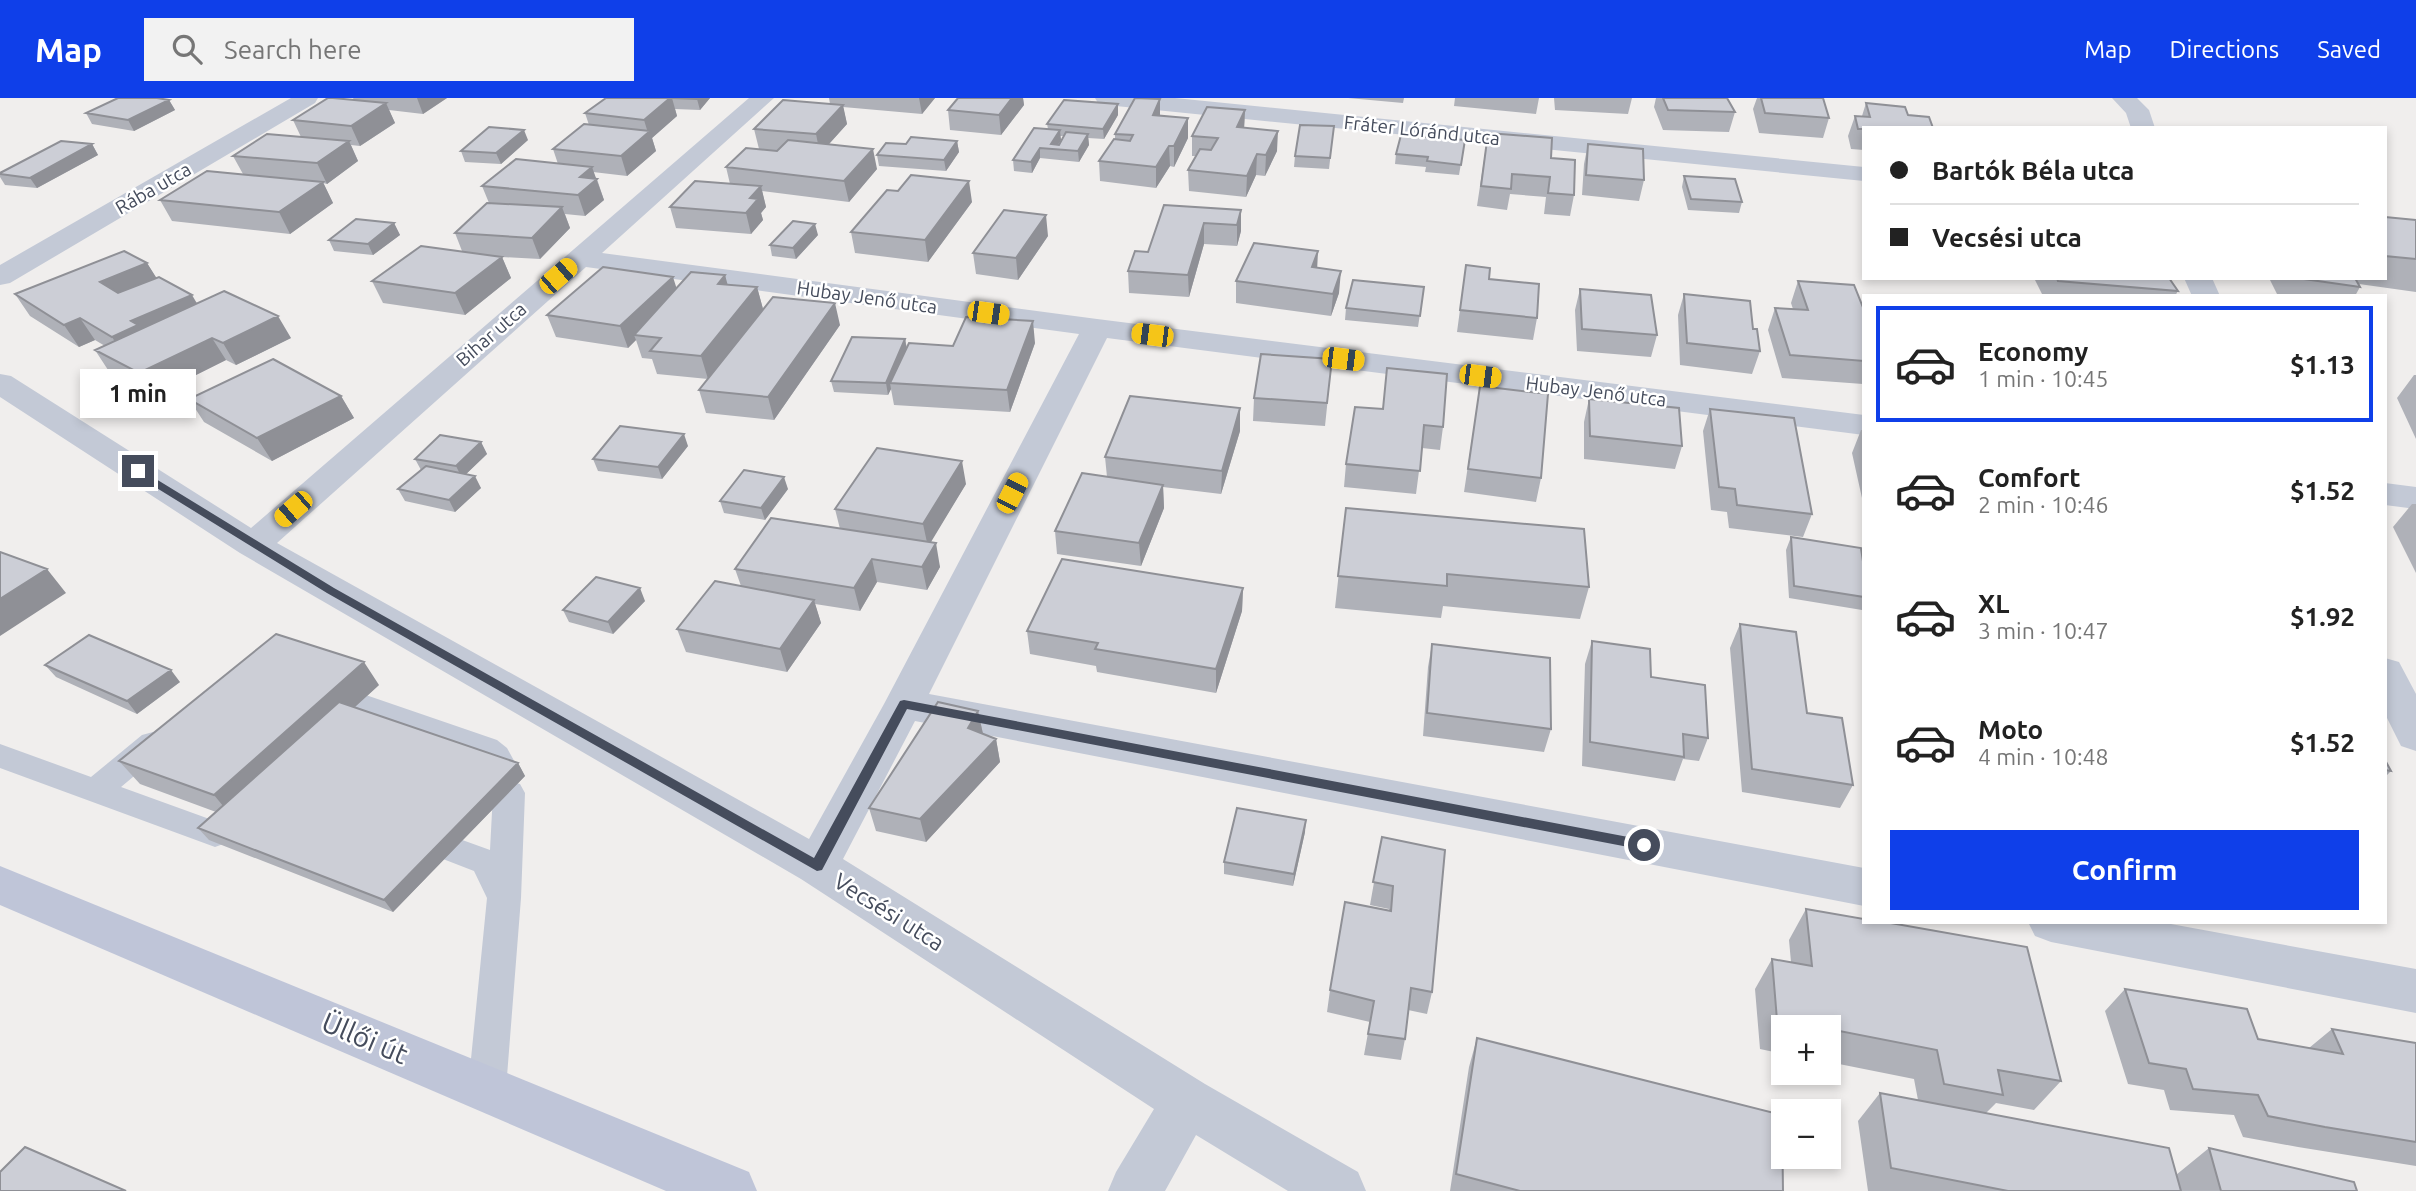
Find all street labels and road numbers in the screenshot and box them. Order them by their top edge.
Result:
street label: Fráter Lóránd utca [1343,111,1501,149]
street label: Rába utca [111,158,195,218]
street label: Hubay Jenő utca [795,276,939,318]
street label: Bihar utca [451,298,531,370]
street label: Hubay Jenő utca [1524,371,1668,411]
street label: Vecsési utca [830,868,949,955]
street label: Üllői út [318,1006,413,1069]

